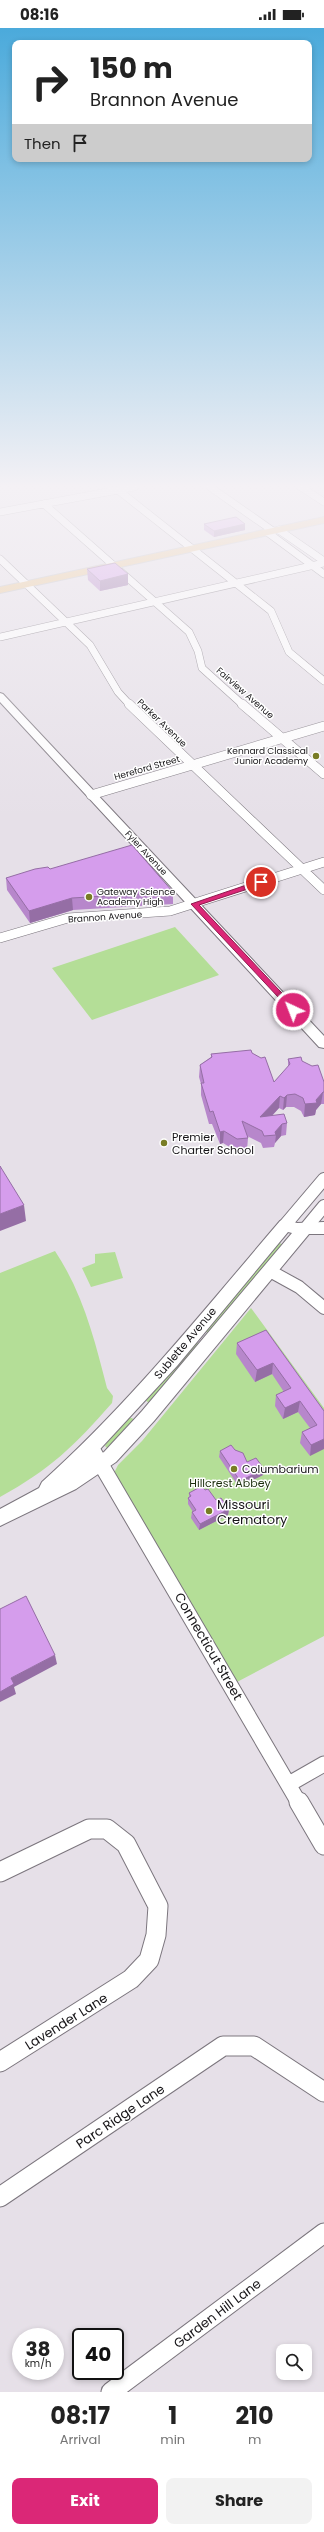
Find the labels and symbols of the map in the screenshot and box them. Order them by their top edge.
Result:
street label: Fairview Avenue [214,665,277,722]
street label: Parker Avenue [135,696,190,750]
place label: Kennard Classical Junior Academy [227,745,308,767]
marker: Kennard Classical Junior Academy [311,751,321,761]
street label: Hereford Street [113,753,181,783]
street label: Fyler Avenue [122,828,170,878]
pin [244,865,278,899]
place label: Gateway Science Academy High [97,886,176,908]
marker: Gateway Science Academy High [84,892,94,902]
street label: Brannon Avenue [68,908,143,926]
position arrow [272,989,314,1031]
place label: Premier Charter School [172,1129,254,1158]
marker: Premier Charter School [159,1138,169,1148]
street label: Sublette Avenue [150,1303,220,1382]
place label: Columbarium [242,1461,319,1477]
marker: Columbarium [229,1464,239,1474]
park label: Hillcrest Abbey [189,1475,271,1491]
place label: Missouri Crematory [217,1495,288,1529]
marker: Missouri Crematory [204,1506,214,1516]
street label: Connecticut Street [170,1589,247,1704]
street label: Lavender Lane [21,1988,111,2054]
street label: Parc Ridge Lane [72,2080,169,2153]
street label: Garden Hill Lane [170,2274,265,2353]
speed limit sign: 40 [72,2328,124,2380]

